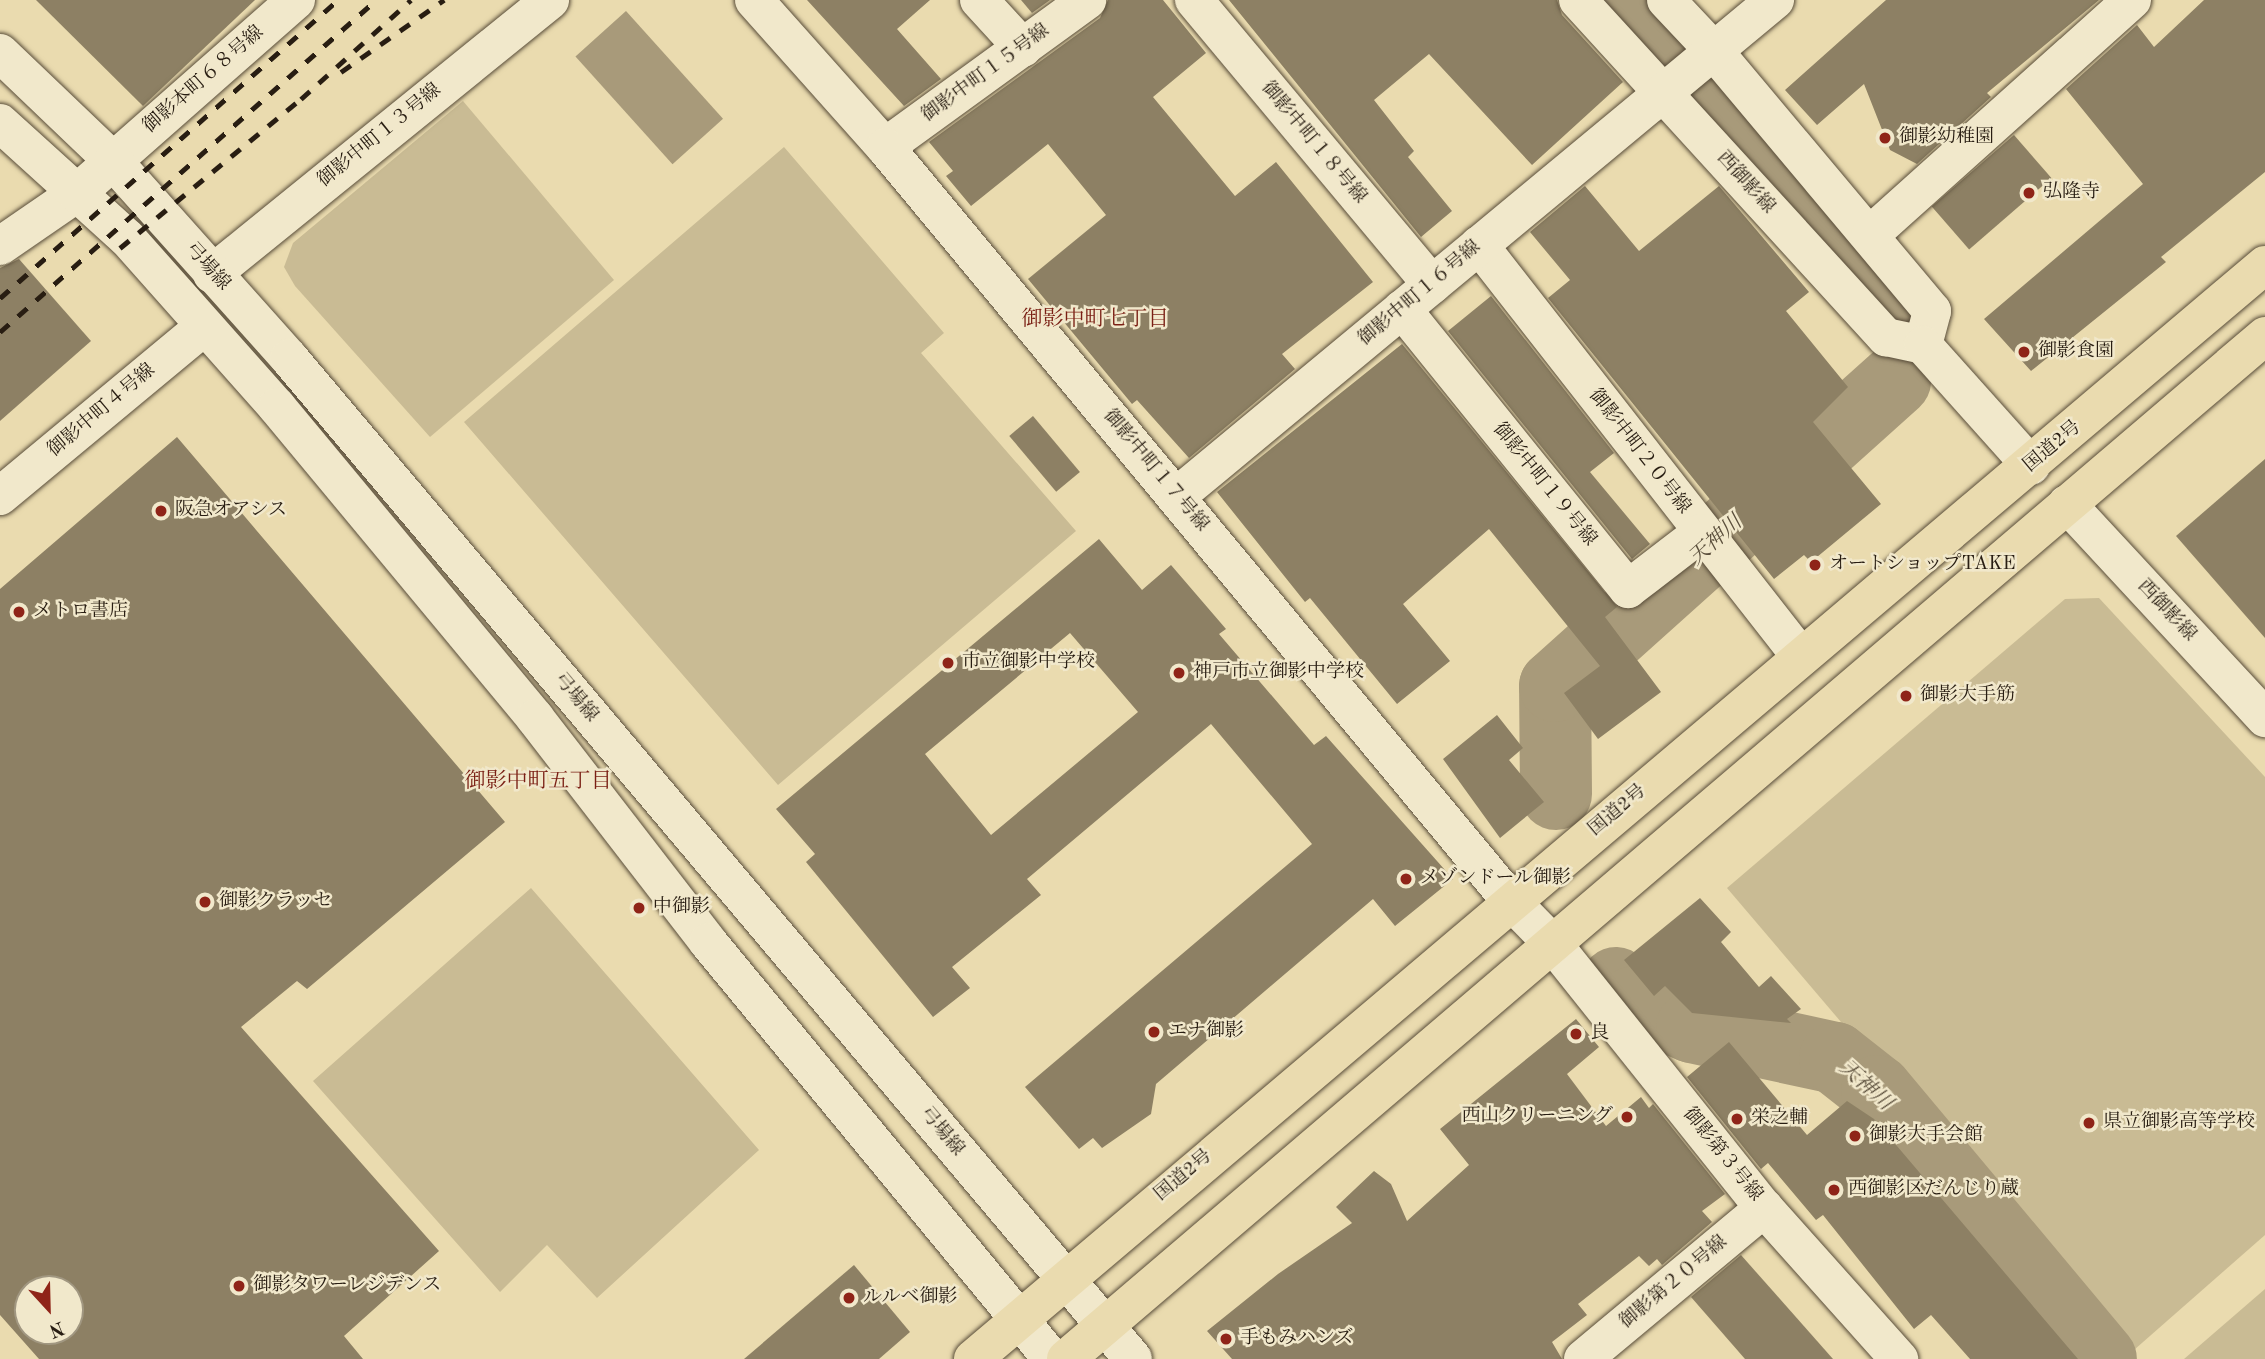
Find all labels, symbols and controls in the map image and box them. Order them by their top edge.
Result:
street label: 御影中町１５号線 [918,20,1054,128]
street label: 御影本町６８号線 [139,22,269,138]
street label: 御影中町１８号線 [1255,77,1371,209]
street label: 御影中町１３号線 [314,79,446,193]
place label: 御影幼稚園 [1899,127,1994,149]
marker: 御影幼稚園 [1877,130,1893,146]
street label: 西御影線 [1711,147,1779,219]
place label: 弘隆寺 [2043,182,2100,204]
marker: 弘隆寺 [2021,185,2037,201]
street label: 御影中町１６号線 [1354,236,1486,352]
street label: 弓場線 [179,238,235,296]
district label: 御影中町七丁目 [1022,307,1168,333]
place label: 御影食園 [2038,341,2114,363]
marker: 御影食園 [2016,344,2032,360]
street label: 御影中町４号線 [44,360,160,462]
street label: 御影中町２０号線 [1583,385,1695,519]
street label: 御影中町１７号線 [1097,405,1213,537]
street label: 国道2号 [2020,416,2086,478]
street label: 御影中町１９号線 [1487,419,1601,551]
place label: 阪急オアシス [175,500,289,522]
marker: 阪急オアシス [153,503,169,519]
water label: 天神川 [1684,511,1748,571]
place label: オートショップTAKE [1829,554,2016,576]
marker: オートショップTAKE [1807,557,1823,573]
street label: 西御影線 [2132,575,2200,647]
place label: メトロ書店 [33,601,128,623]
marker: メトロ書店 [11,604,27,620]
place label: 市立御影中学校 [962,652,1095,674]
marker: 市立御影中学校 [940,655,956,671]
place label: 神戸市立御影中学校 [1193,662,1364,684]
marker: 神戸市立御影中学校 [1171,665,1187,681]
street label: 弓場線 [548,669,602,727]
place label: 御影大手筋 [1920,685,2015,707]
marker: 御影大手筋 [1898,688,1914,704]
district label: 御影中町五丁目 [465,769,611,795]
street label: 国道2号 [1585,780,1651,842]
place label: メゾンドール御影 [1420,868,1572,890]
marker: メゾンドール御影 [1398,871,1414,887]
place label: 御影クラッセ [219,891,333,913]
marker: 御影クラッセ [197,894,213,910]
place label: 中御影 [653,897,710,919]
marker: 中御影 [631,900,647,916]
place label: エナ御影 [1168,1021,1244,1043]
place label: 良 [1590,1023,1609,1045]
marker: エナ御影 [1146,1024,1162,1040]
marker: 良 [1568,1026,1584,1042]
water label: 天神川 [1833,1056,1897,1116]
street label: 弓場線 [914,1103,968,1161]
street label: 御影第３号線 [1677,1104,1767,1206]
place label: 西山クリーニング [1461,1106,1613,1128]
place label: 栄之輔 [1751,1108,1808,1130]
marker: 西山クリーニング [1619,1109,1635,1125]
marker: 栄之輔 [1729,1111,1745,1127]
place label: 県立御影高等学校 [2103,1112,2255,1134]
marker: 県立御影高等学校 [2081,1115,2097,1131]
place label: 御影大手会館 [1869,1125,1983,1147]
marker: 御影大手会館 [1847,1128,1863,1144]
street label: 国道2号 [1151,1145,1217,1207]
place label: 西御影区だんじり蔵 [1848,1179,2019,1201]
marker: 西御影区だんじり蔵 [1826,1182,1842,1198]
street label: 御影第２０号線 [1616,1232,1732,1334]
north arrow [14,1275,84,1345]
place label: 御影タワーレジデンス [253,1275,443,1297]
marker: 御影タワーレジデンス [231,1278,247,1294]
place label: ルルベ御影 [863,1287,958,1309]
marker: ルルベ御影 [841,1290,857,1306]
text: N [46,1317,67,1340]
place label: 手もみハンズ [1240,1328,1354,1350]
marker: 手もみハンズ [1218,1331,1234,1347]

